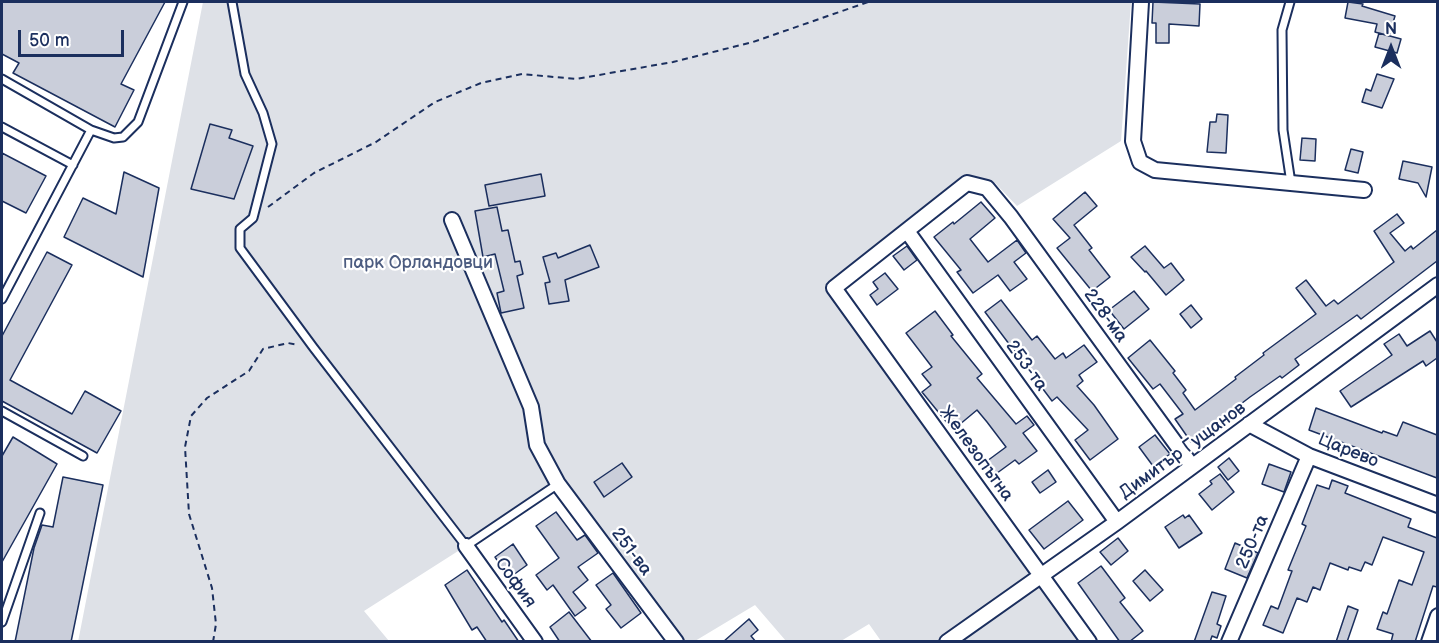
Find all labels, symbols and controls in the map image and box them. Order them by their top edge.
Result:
scale bar [21,18,128,56]
north arrow [1361,18,1421,78]
text: N [1385,20,1397,39]
text: 50 m [29,30,70,51]
park label: парк Орландовци [343,252,493,274]
street label: 228-ма [1078,285,1132,347]
street label: 253-та [1000,336,1052,396]
street label: Димитър Гущанов [1116,398,1250,504]
street label: Железопътна [934,402,1018,506]
street label: Царево [1315,429,1381,473]
street label: 250-та [1232,512,1274,572]
street label: 251-ва [606,524,656,580]
street label: София [490,554,540,612]

